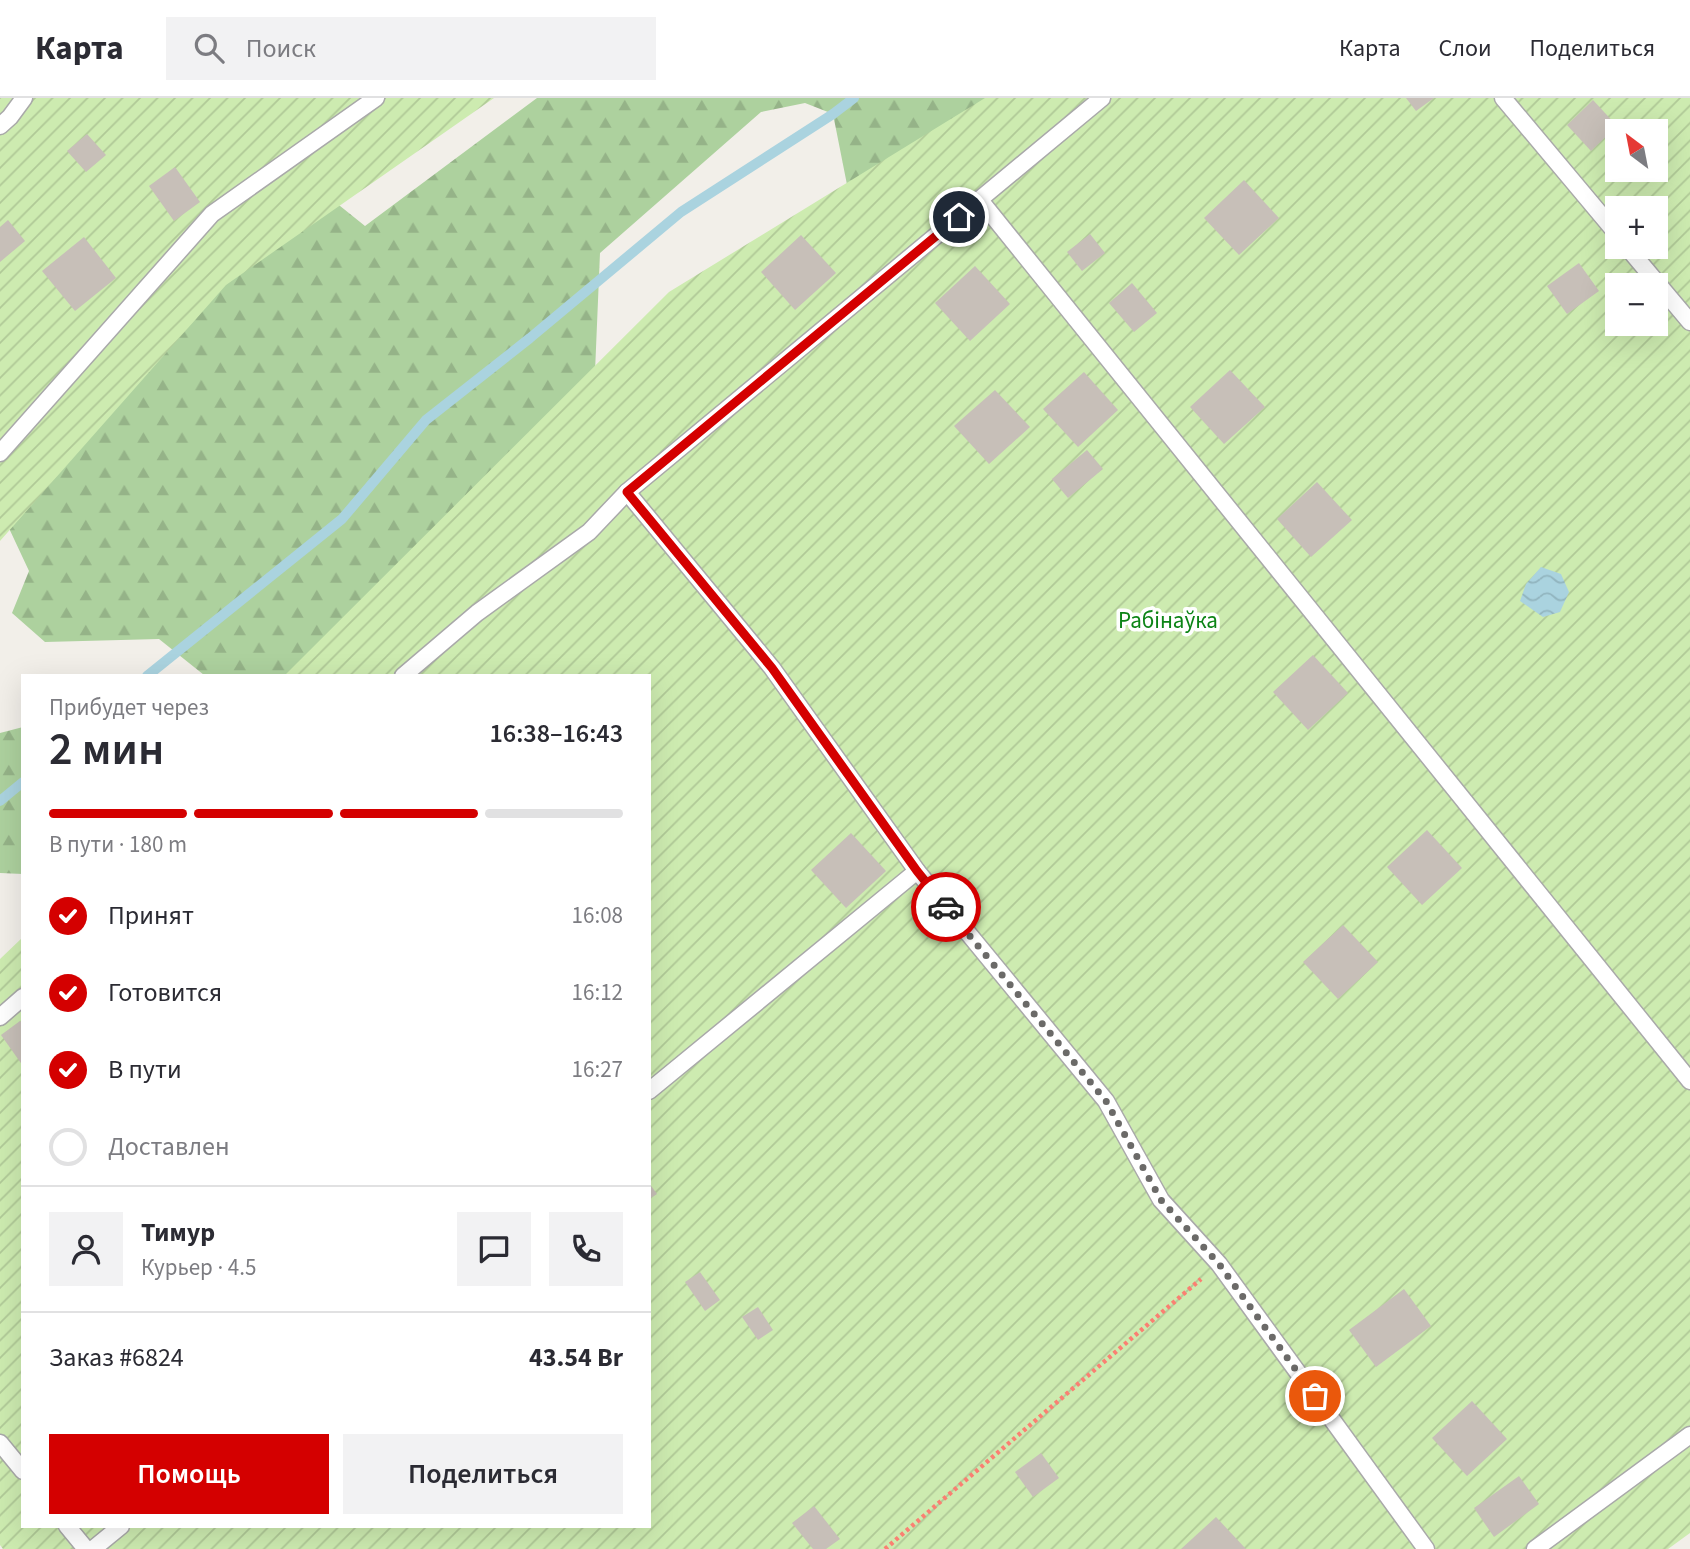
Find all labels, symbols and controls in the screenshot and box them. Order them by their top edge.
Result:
search box [166,17,656,80]
text: Карта [35,25,124,72]
icon: search [190,29,228,67]
text: Поиск [246,30,316,67]
text: Карта [1339,31,1401,66]
text: Слои [1439,31,1492,66]
text: Поделиться [1530,31,1655,66]
north arrow [1605,119,1668,182]
map controls [1605,119,1668,336]
pin [929,187,989,247]
button: + [1605,196,1668,259]
icon: home [940,198,978,236]
button: − [1605,273,1668,336]
park label: Рабінаўка [1118,604,1218,637]
text: Прибудет через [49,691,209,724]
text: 16:38–16:43 [490,715,623,752]
text: 2 мин [49,717,164,782]
text: В пути · 180 m [49,828,187,861]
courier [911,872,981,942]
icon: car [927,888,965,926]
icon: check [49,897,87,935]
text: Принят [108,897,194,934]
text: 16:08 [572,899,623,932]
icon: check [49,974,87,1012]
text: Готовится [108,974,222,1011]
text: 16:12 [572,976,623,1009]
icon: check [49,1051,87,1089]
text: В пути [108,1051,182,1088]
text: 16:27 [572,1053,623,1086]
text: Доставлен [108,1128,230,1165]
button: person [49,1212,123,1286]
button: chat [457,1212,531,1286]
button: phone [549,1212,623,1286]
text: Тимур [141,1214,215,1251]
text: Курьер · 4.5 [141,1251,256,1284]
text: Заказ #6824 [49,1339,184,1376]
text: 43.54 Br [529,1339,623,1376]
pin [1285,1366,1345,1426]
icon: bag [1296,1377,1334,1415]
button: Помощь [49,1434,329,1514]
button: Поделиться [343,1434,623,1514]

